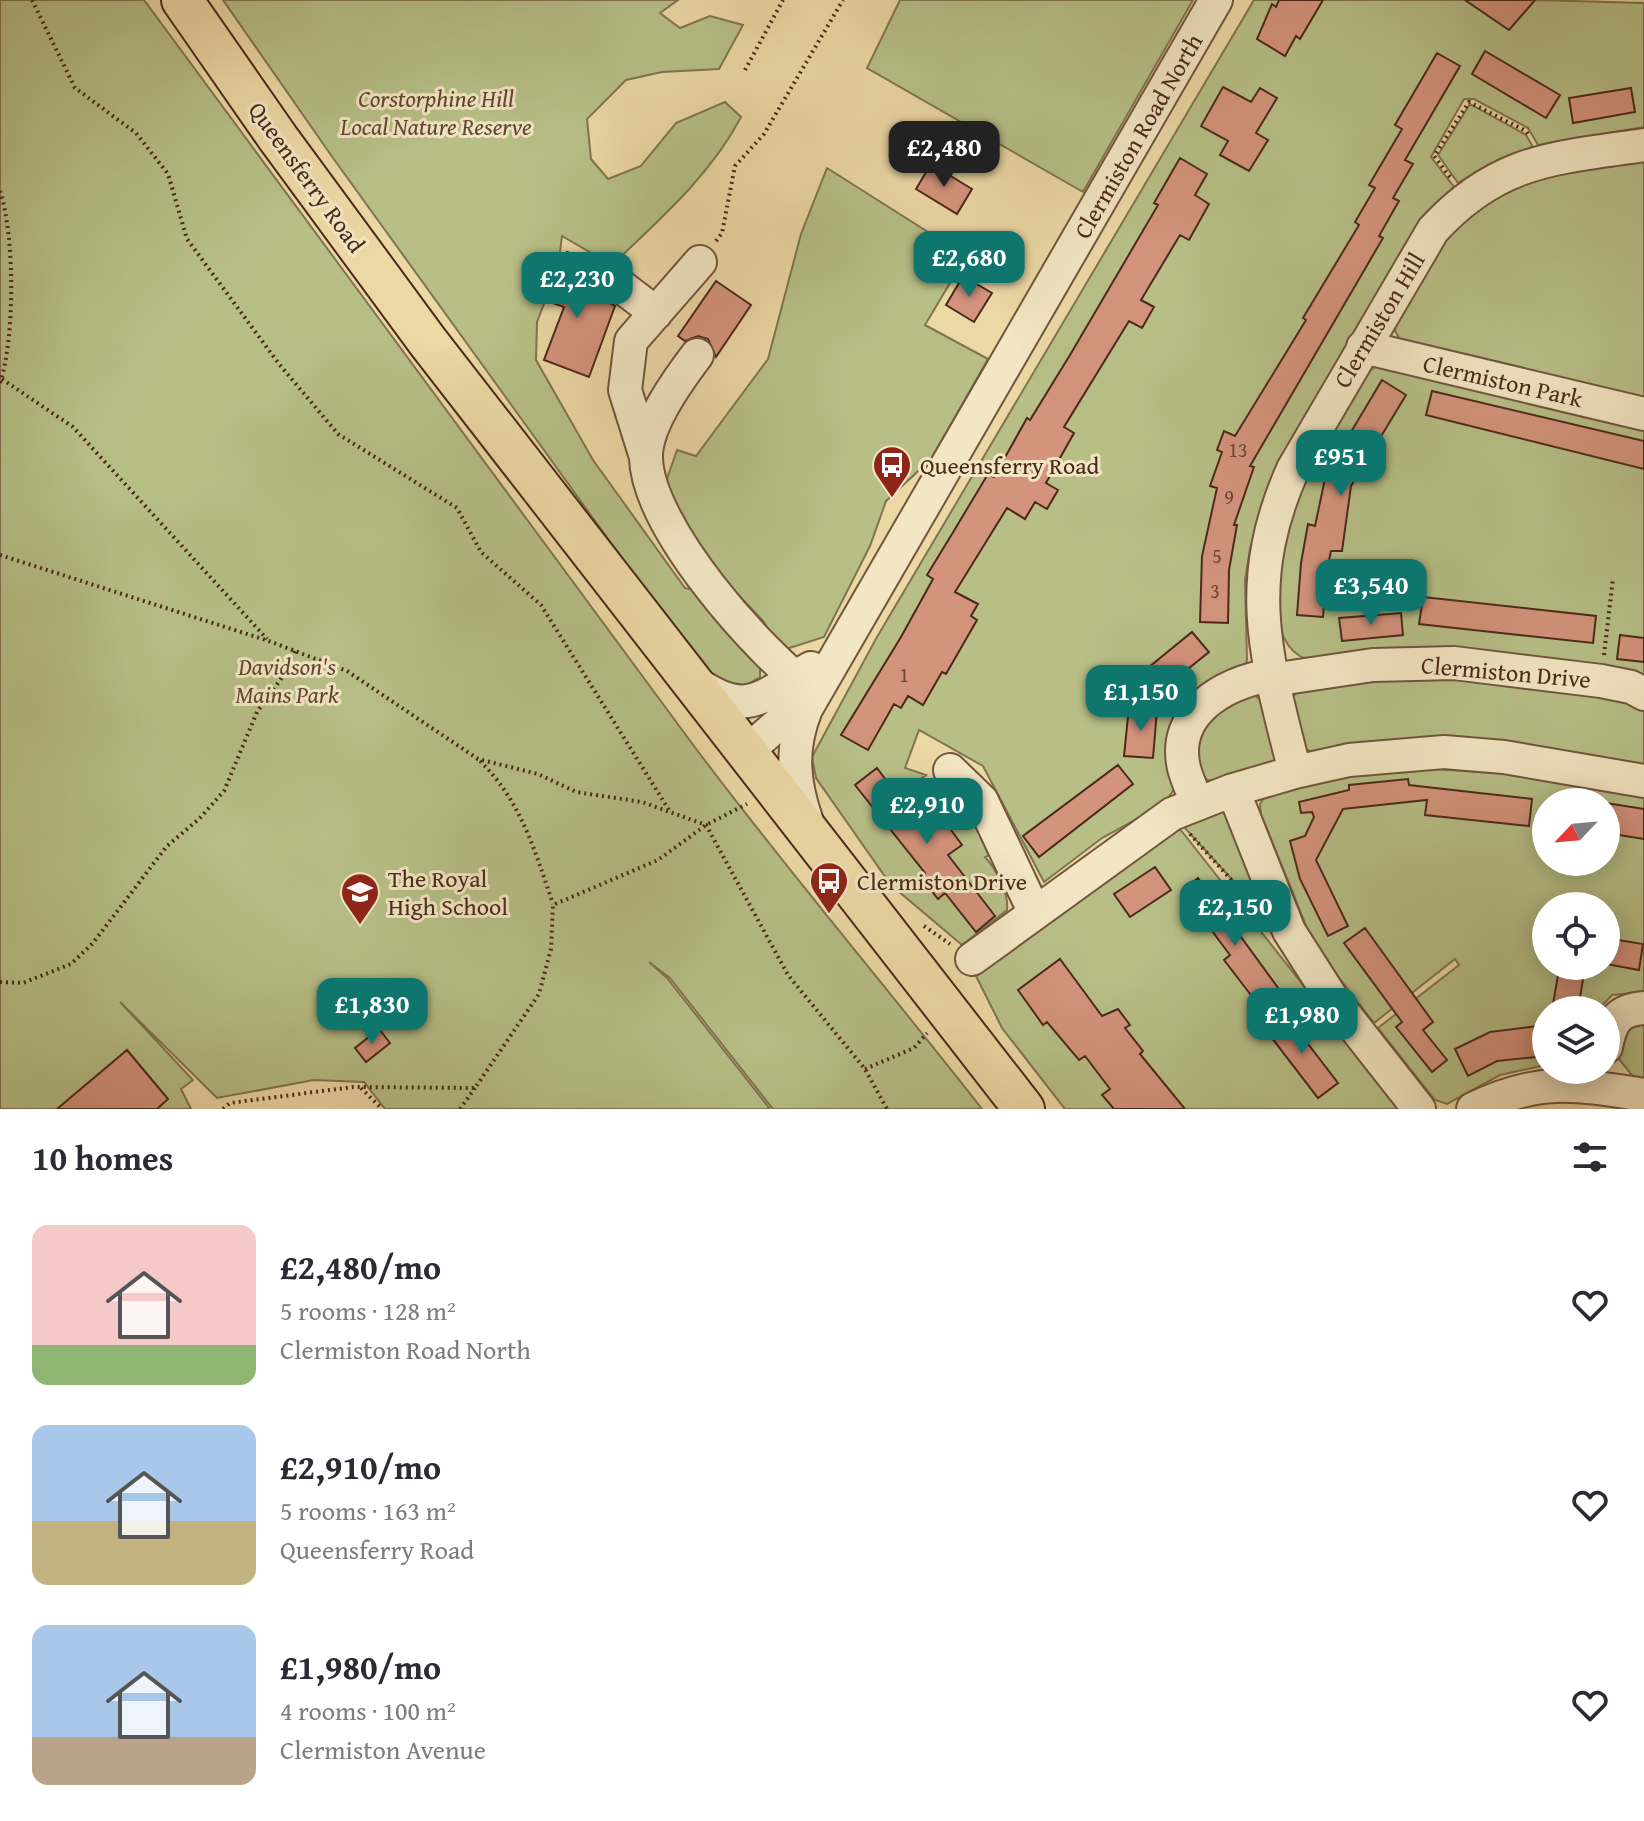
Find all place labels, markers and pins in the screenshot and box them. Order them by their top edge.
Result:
pin: £2,480 [879,121,1009,189]
pin: £2,680 [904,231,1034,299]
pin: £2,230 [512,252,642,320]
pin: £951 [1294,430,1388,498]
bus stop icon: Queensferry Road [871,444,913,499]
place label: Queensferry Road [920,448,1099,483]
pin: £3,540 [1306,559,1436,627]
pin: £1,150 [1076,665,1206,733]
pin: £2,910 [862,778,992,846]
bus stop icon: Clermiston Drive [808,860,850,915]
place label: The Royal High School [388,861,508,924]
place label: Clermiston Drive [857,864,1027,899]
school or university icon: The Royal High School [339,871,381,926]
pin: £2,150 [1170,880,1300,948]
pin: £1,830 [307,978,437,1046]
pin: £1,980 [1237,988,1367,1056]

